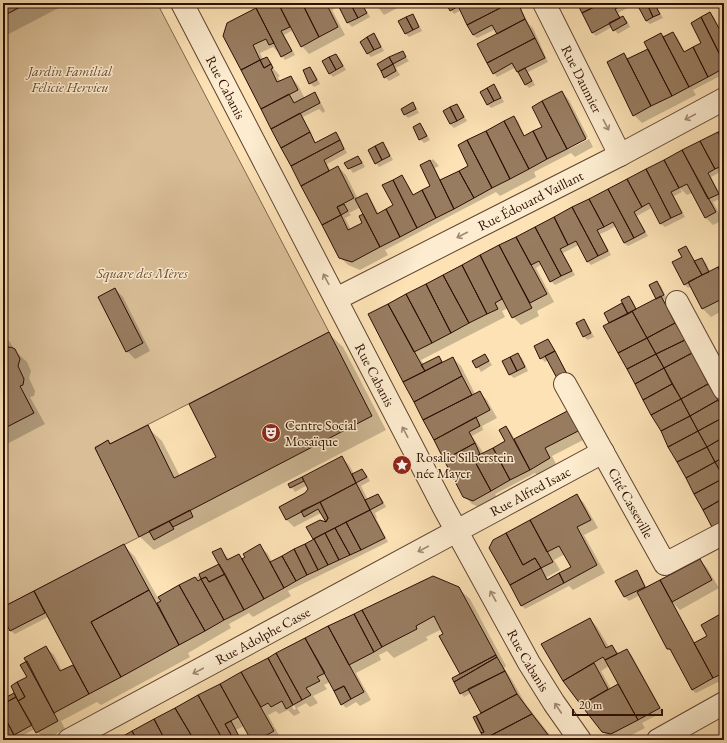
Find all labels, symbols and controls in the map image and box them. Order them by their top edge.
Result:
street label: Rue Daumier [557,42,607,116]
street label: Rue Cabanis [202,53,250,123]
park label: Jardin Familial Félicie Hervieu [25,62,113,96]
one-way arrow [684,114,696,121]
one-way arrow [603,119,610,131]
street label: Rue Édouard Vaillant [475,166,587,235]
one-way arrow [457,232,469,239]
park label: Square des Mères [95,264,188,283]
one-way arrow [321,273,329,285]
street label: Rue Cabanis [351,340,399,410]
place label: Centre Social Mosaïque [285,416,357,450]
theatre icon: Centre Social Mosaïque [260,422,282,444]
one-way arrow [401,426,408,438]
place label: Rosalie Silberstein née Mayer [416,448,515,482]
place icon: Rosalie Silberstein née Mayer [391,454,413,476]
street label: Rue Alfred Isaac [487,462,574,520]
street label: Cité Casseville [604,464,658,542]
one-way arrow [417,546,429,554]
one-way arrow [488,590,496,602]
street label: Rue Adolphe Casse [212,602,314,668]
street label: Rue Cabanis [503,626,554,695]
one-way arrow [192,667,204,675]
scale bar [573,691,662,717]
text: 20 m [579,697,603,713]
one-way arrow [553,703,562,714]

